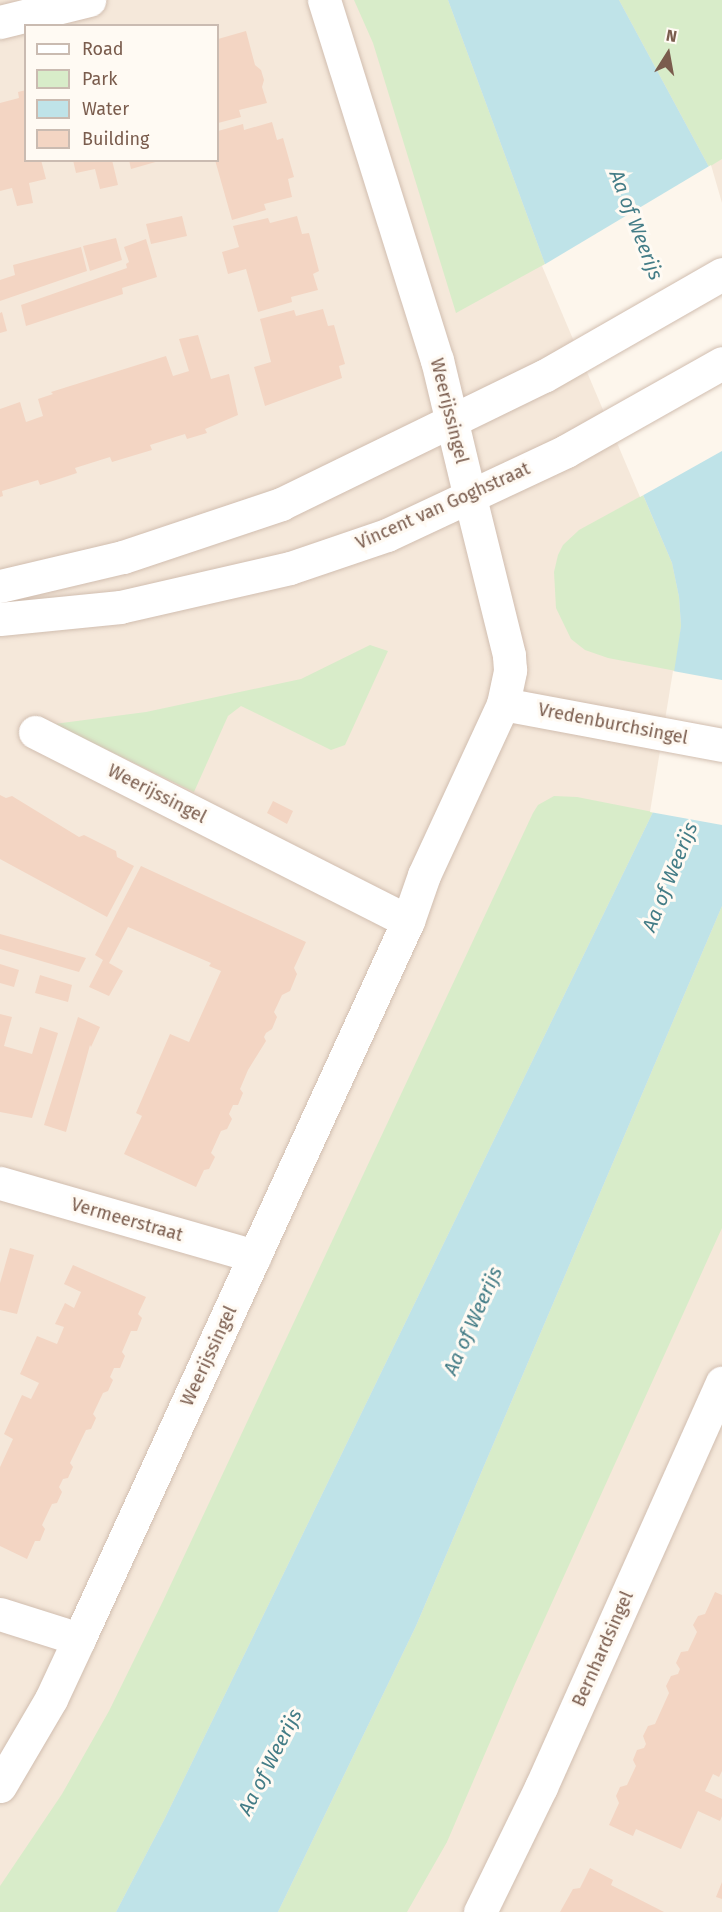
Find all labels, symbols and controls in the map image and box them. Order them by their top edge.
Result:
legend [24,24,219,162]
north arrow [638,24,698,84]
text: N [665,26,679,46]
text: Road [82,38,124,60]
text: Park [82,68,117,90]
text: Water [82,98,129,120]
text: Building [82,128,149,150]
water label: Aa of Weerijs [604,167,668,283]
street label: Weerijssingel [425,356,473,466]
street label: Vincent van Goghstraat [353,458,533,554]
street label: Vredenburchsingel [536,699,690,749]
street label: Weerijssingel [104,760,210,828]
water label: Aa of Weerijs [637,819,703,935]
street label: Vermeerstraat [69,1194,185,1246]
water label: Aa of Weerijs [438,1263,508,1379]
street label: Weerijssingel [176,1303,242,1409]
street label: Bernhardsingel [568,1588,638,1710]
water label: Aa of Weerijs [233,1705,307,1819]

